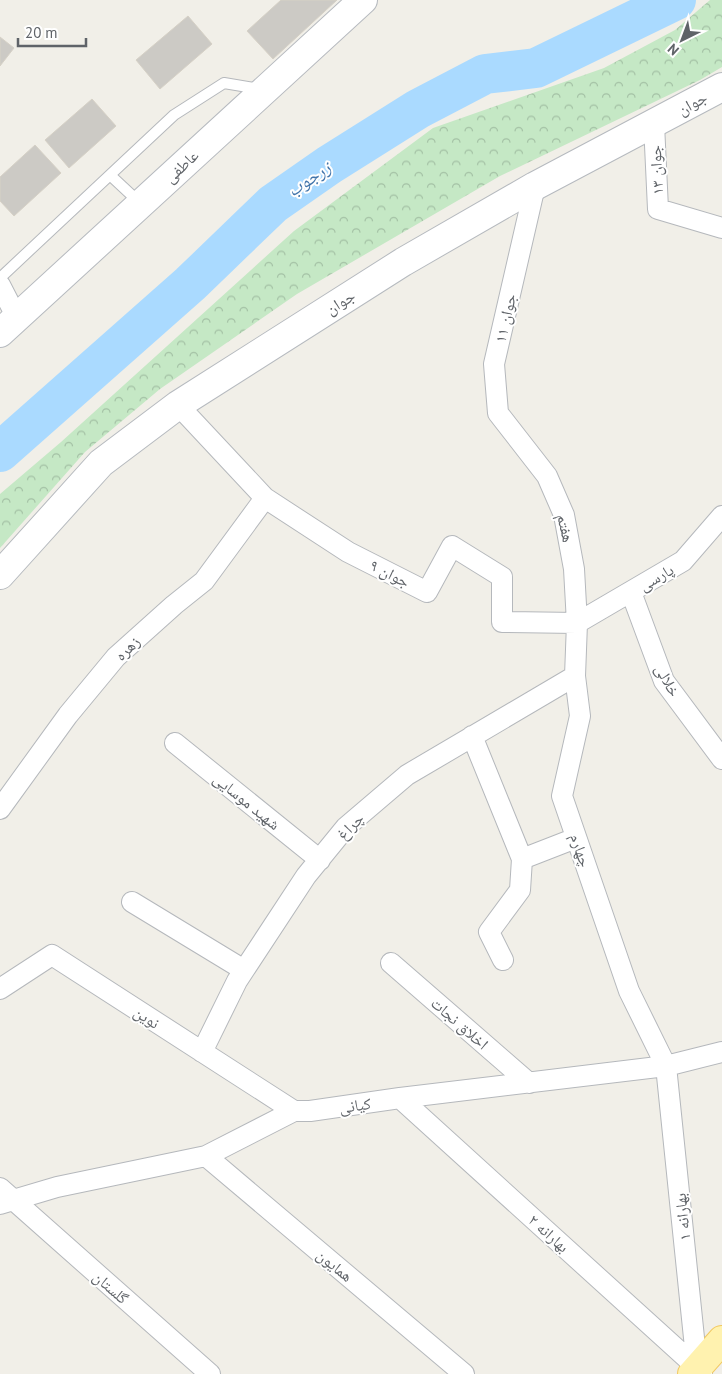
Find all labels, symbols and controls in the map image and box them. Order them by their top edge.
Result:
scale bar [18,15,85,47]
north arrow [657,15,707,65]
text: 20 m [25,23,58,42]
text: N [664,40,683,59]
street label: جوان [674,87,711,120]
street label: عاطفی [160,145,203,188]
street label: جوان ۱۳ [645,145,668,195]
water label: زرجوب [283,154,337,201]
street label: جوان [322,285,359,320]
street label: جوان ۱۱ [490,292,521,345]
street label: هفتم [552,512,579,544]
street label: جوان ۹ [366,554,413,592]
street label: پارسی [635,559,678,596]
street label: زهره [110,631,144,665]
street label: خلالی [650,660,685,700]
street label: شهید موسایی [209,768,284,835]
street label: چراغ [332,808,368,844]
street label: چهارم [565,831,596,870]
street label: اخلاق نجات [426,993,493,1054]
street label: نوین [130,1001,164,1034]
street label: کیانی [338,1093,373,1118]
street label: بهارانه ۱ [670,1192,694,1242]
street label: بهارانه ۲ [525,1210,573,1256]
street label: همایون [312,1244,357,1287]
street label: گلستان [89,1266,133,1309]

